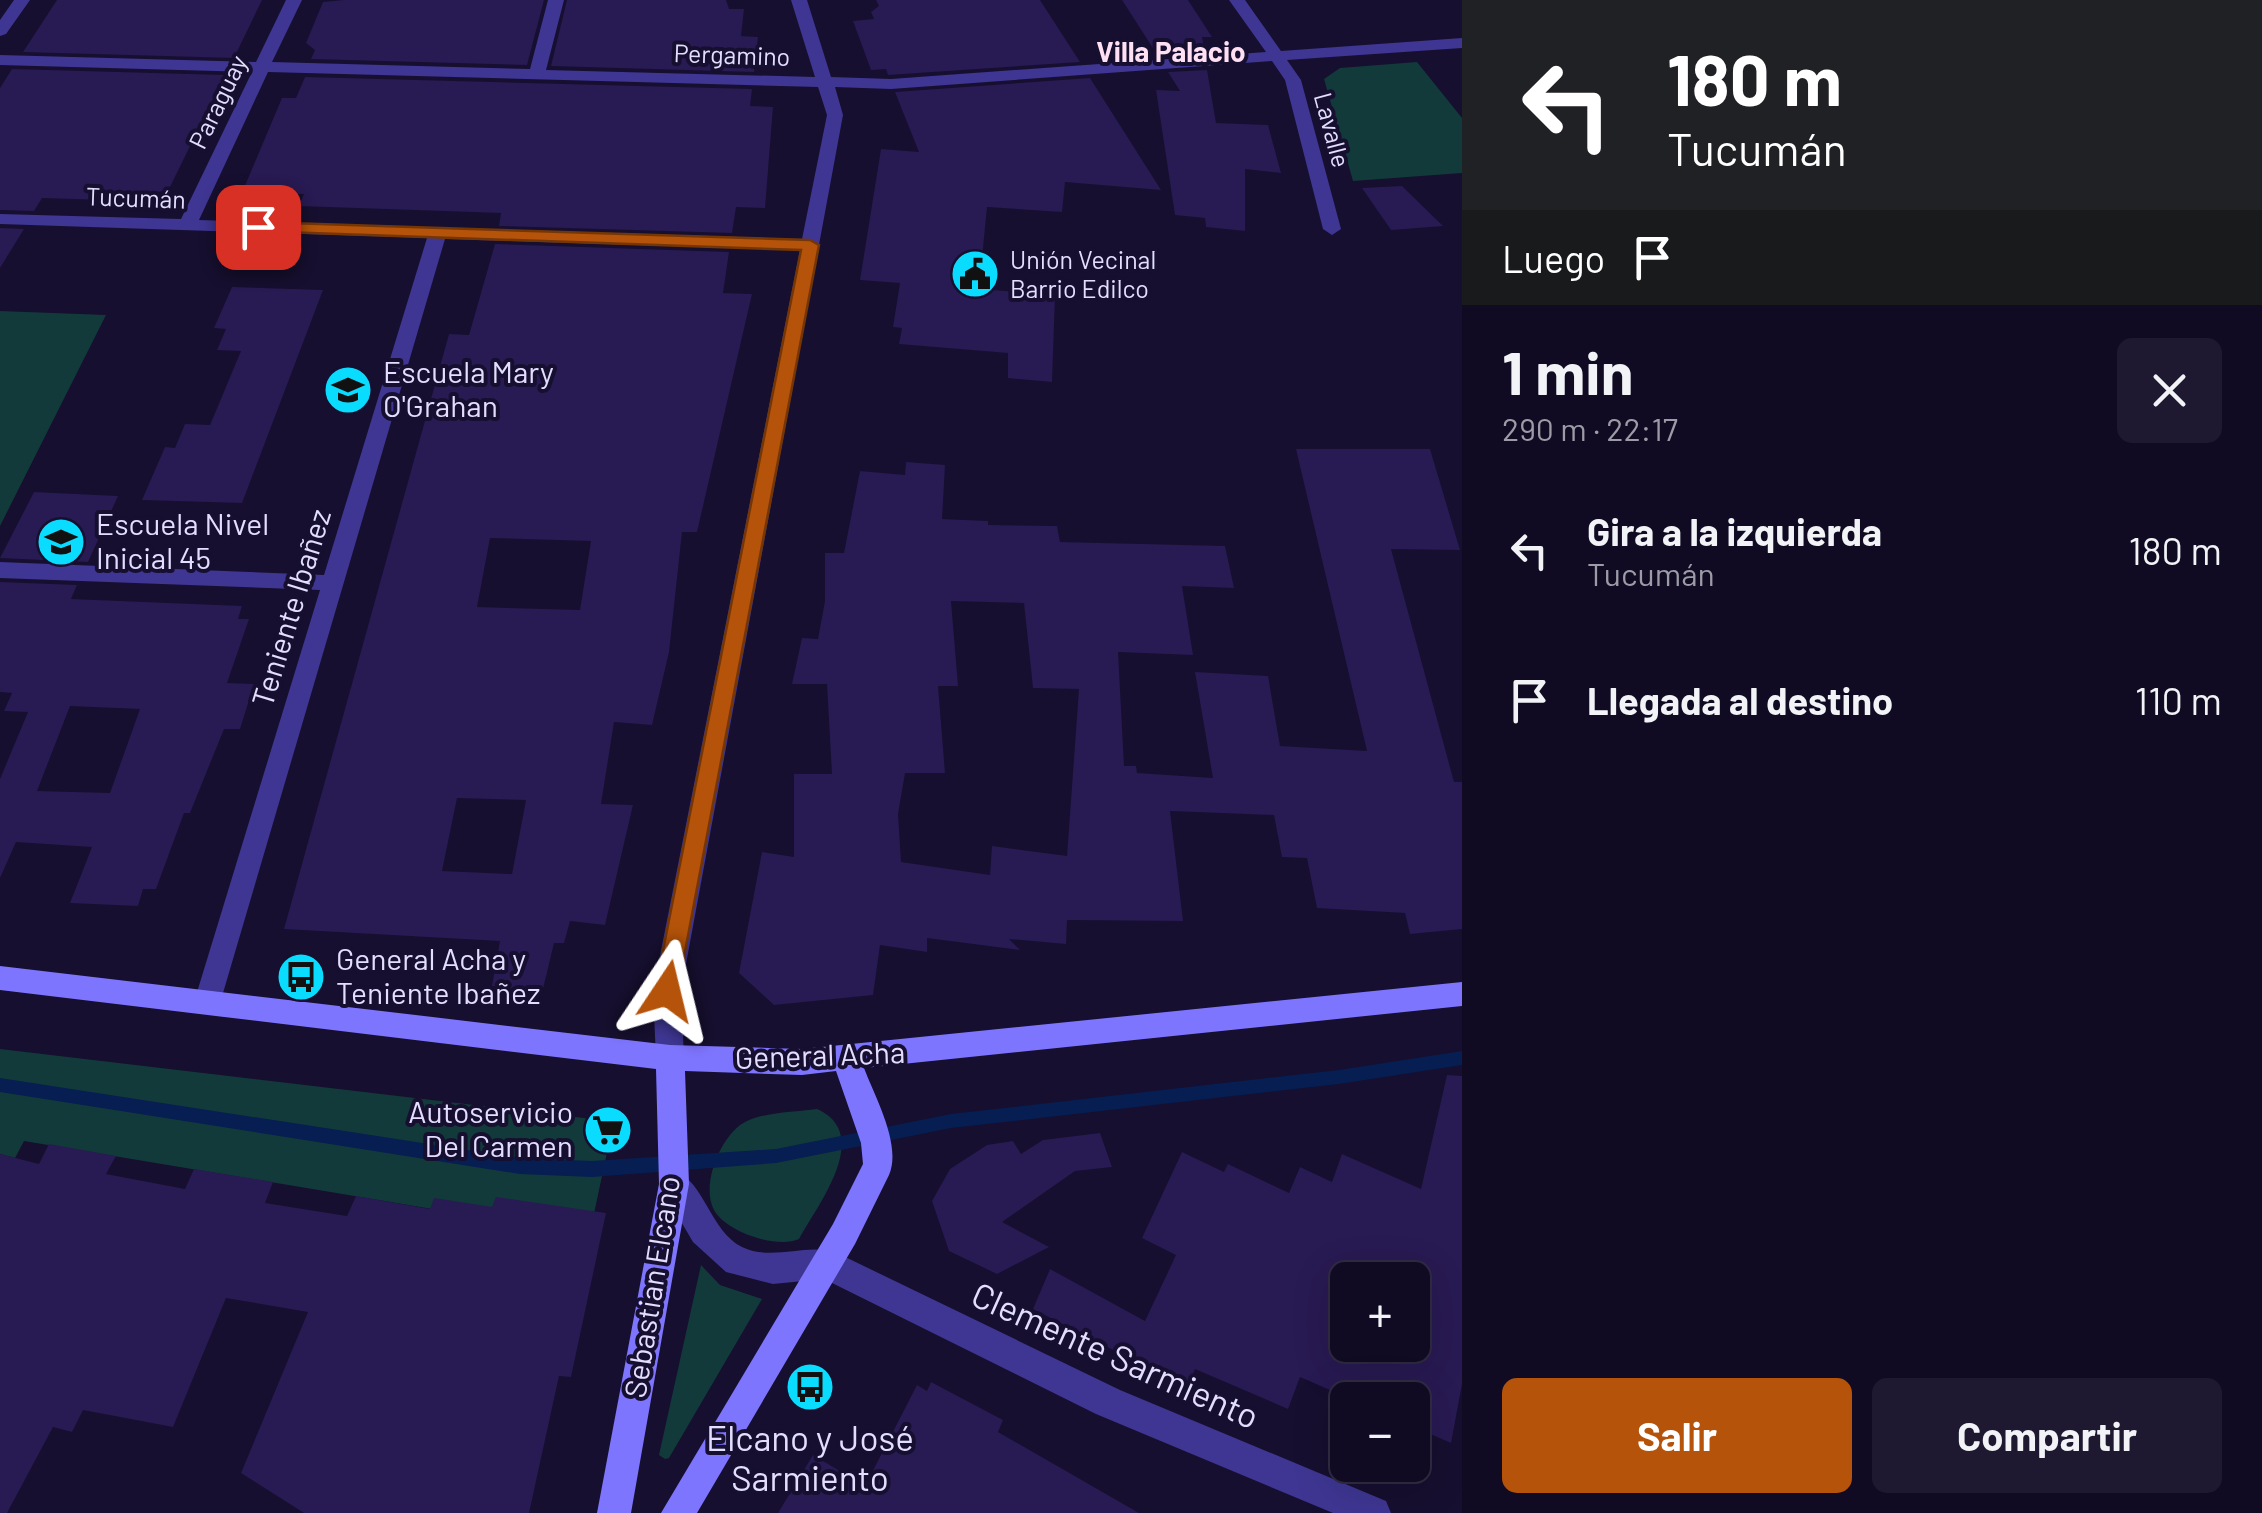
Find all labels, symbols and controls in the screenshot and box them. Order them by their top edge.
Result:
district label: Villa Palacio [1096,34,1246,68]
text: 180 m [1667,36,1842,120]
street label: Pergamino [673,37,791,71]
icon: left [1502,40,1632,170]
street label: Paraguay [182,50,253,153]
street label: Lavalle [1309,89,1357,170]
text: Tucumán [1667,121,1847,175]
street label: Tucumán [86,180,186,214]
pin [216,185,301,270]
icon: arrive [231,200,286,255]
icon: arrive [1625,230,1680,285]
text: Luego [1502,235,1605,281]
place label: Unión Vecinal Barrio Edilco [1010,244,1156,303]
public building icon: Unión Vecinal Barrio Edilco [949,248,1001,300]
text: 1 min [1502,335,1633,407]
button: close [2117,338,2222,443]
place label: Escuela Mary O'Grahan [383,353,554,423]
school or university icon: Escuela Mary O'Grahan [322,364,374,416]
text: 290 m · 22:17 [1502,409,1678,447]
street label: Teniente Ibañez [243,504,337,710]
place label: Escuela Nivel Inicial 45 [96,505,269,575]
text: Gira a la izquierda [1587,508,1882,554]
school or university icon: Escuela Nivel Inicial 45 [35,516,87,568]
icon: left [1502,523,1557,578]
text: 180 m [2128,527,2222,573]
text: Tucumán [1587,554,1715,592]
icon: arrive [1502,673,1557,728]
text: Llegada al destino [1587,677,1893,723]
text: 110 m [2135,677,2222,723]
position arrow [615,939,719,1043]
place label: General Acha y Teniente Ibañez [336,940,540,1010]
bus stop icon: General Acha y Teniente Ibañez [275,951,327,1003]
street label: General Acha [734,1033,906,1075]
place label: Autoservicio Del Carmen [408,1093,573,1163]
supermarket icon: Autoservicio Del Carmen [582,1104,634,1156]
street label: Sebastian Elcano [616,1173,686,1400]
map controls [1330,1262,1430,1482]
button: + [1330,1262,1430,1362]
street label: Clemente Sarmiento [966,1272,1266,1436]
bus stop icon: Elcano y José Sarmiento [784,1361,836,1413]
button: Salir [1502,1378,1852,1493]
button: Compartir [1872,1378,2222,1493]
button: − [1330,1382,1430,1482]
place label: Elcano y José Sarmiento [706,1416,914,1498]

